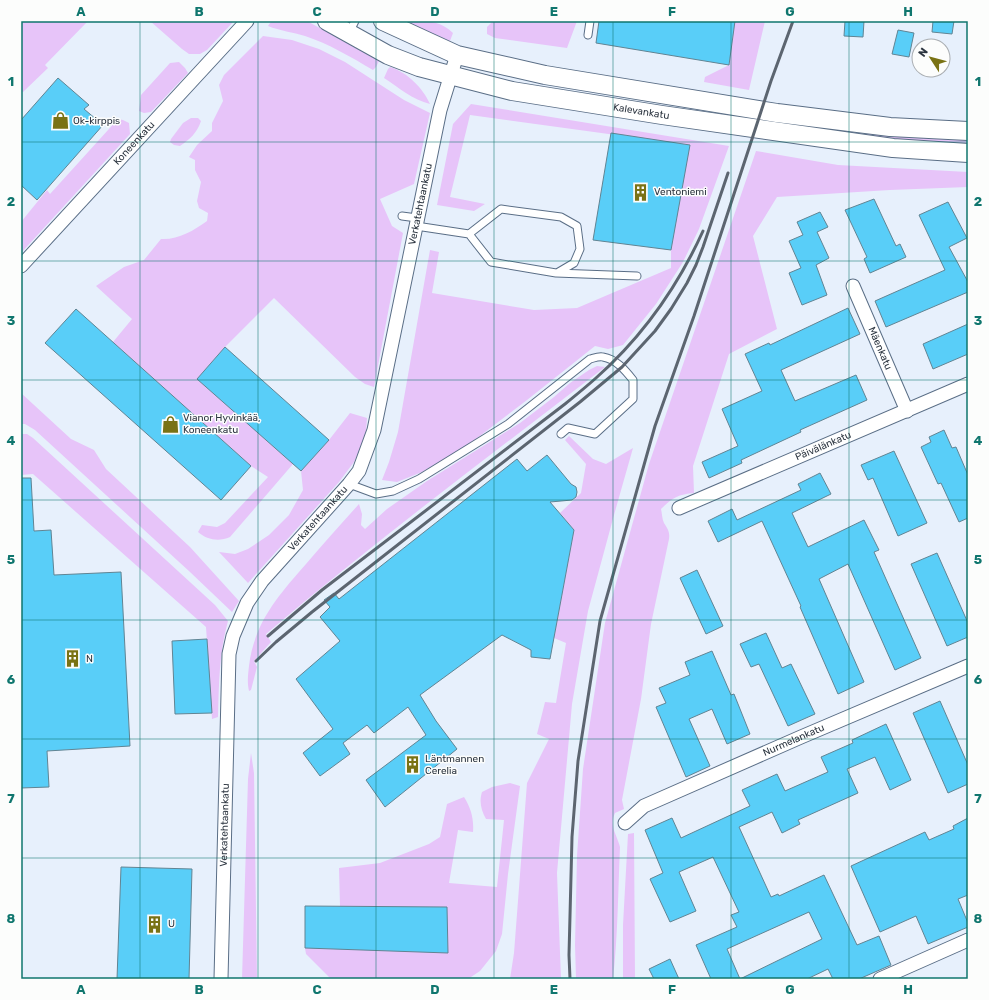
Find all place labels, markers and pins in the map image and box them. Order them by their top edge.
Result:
shop icon: Ok-kirppis [50,111,70,131]
place label: Ok-kirppis [73,115,120,127]
building icon: Ventoniemi [631,182,651,202]
place label: Ventoniemi [654,186,707,198]
place label: Vianor Hyvinkää, Koneenkatu [183,412,261,436]
shop icon: Vianor Hyvinkää, Koneenkatu [160,414,180,434]
building icon: N [63,649,83,669]
place label: N [86,653,93,665]
place label: Läntmannen Cerelia [425,753,484,777]
building icon: Läntmannen Cerelia [402,755,422,775]
building icon: U [145,914,165,934]
place label: U [168,918,175,930]

